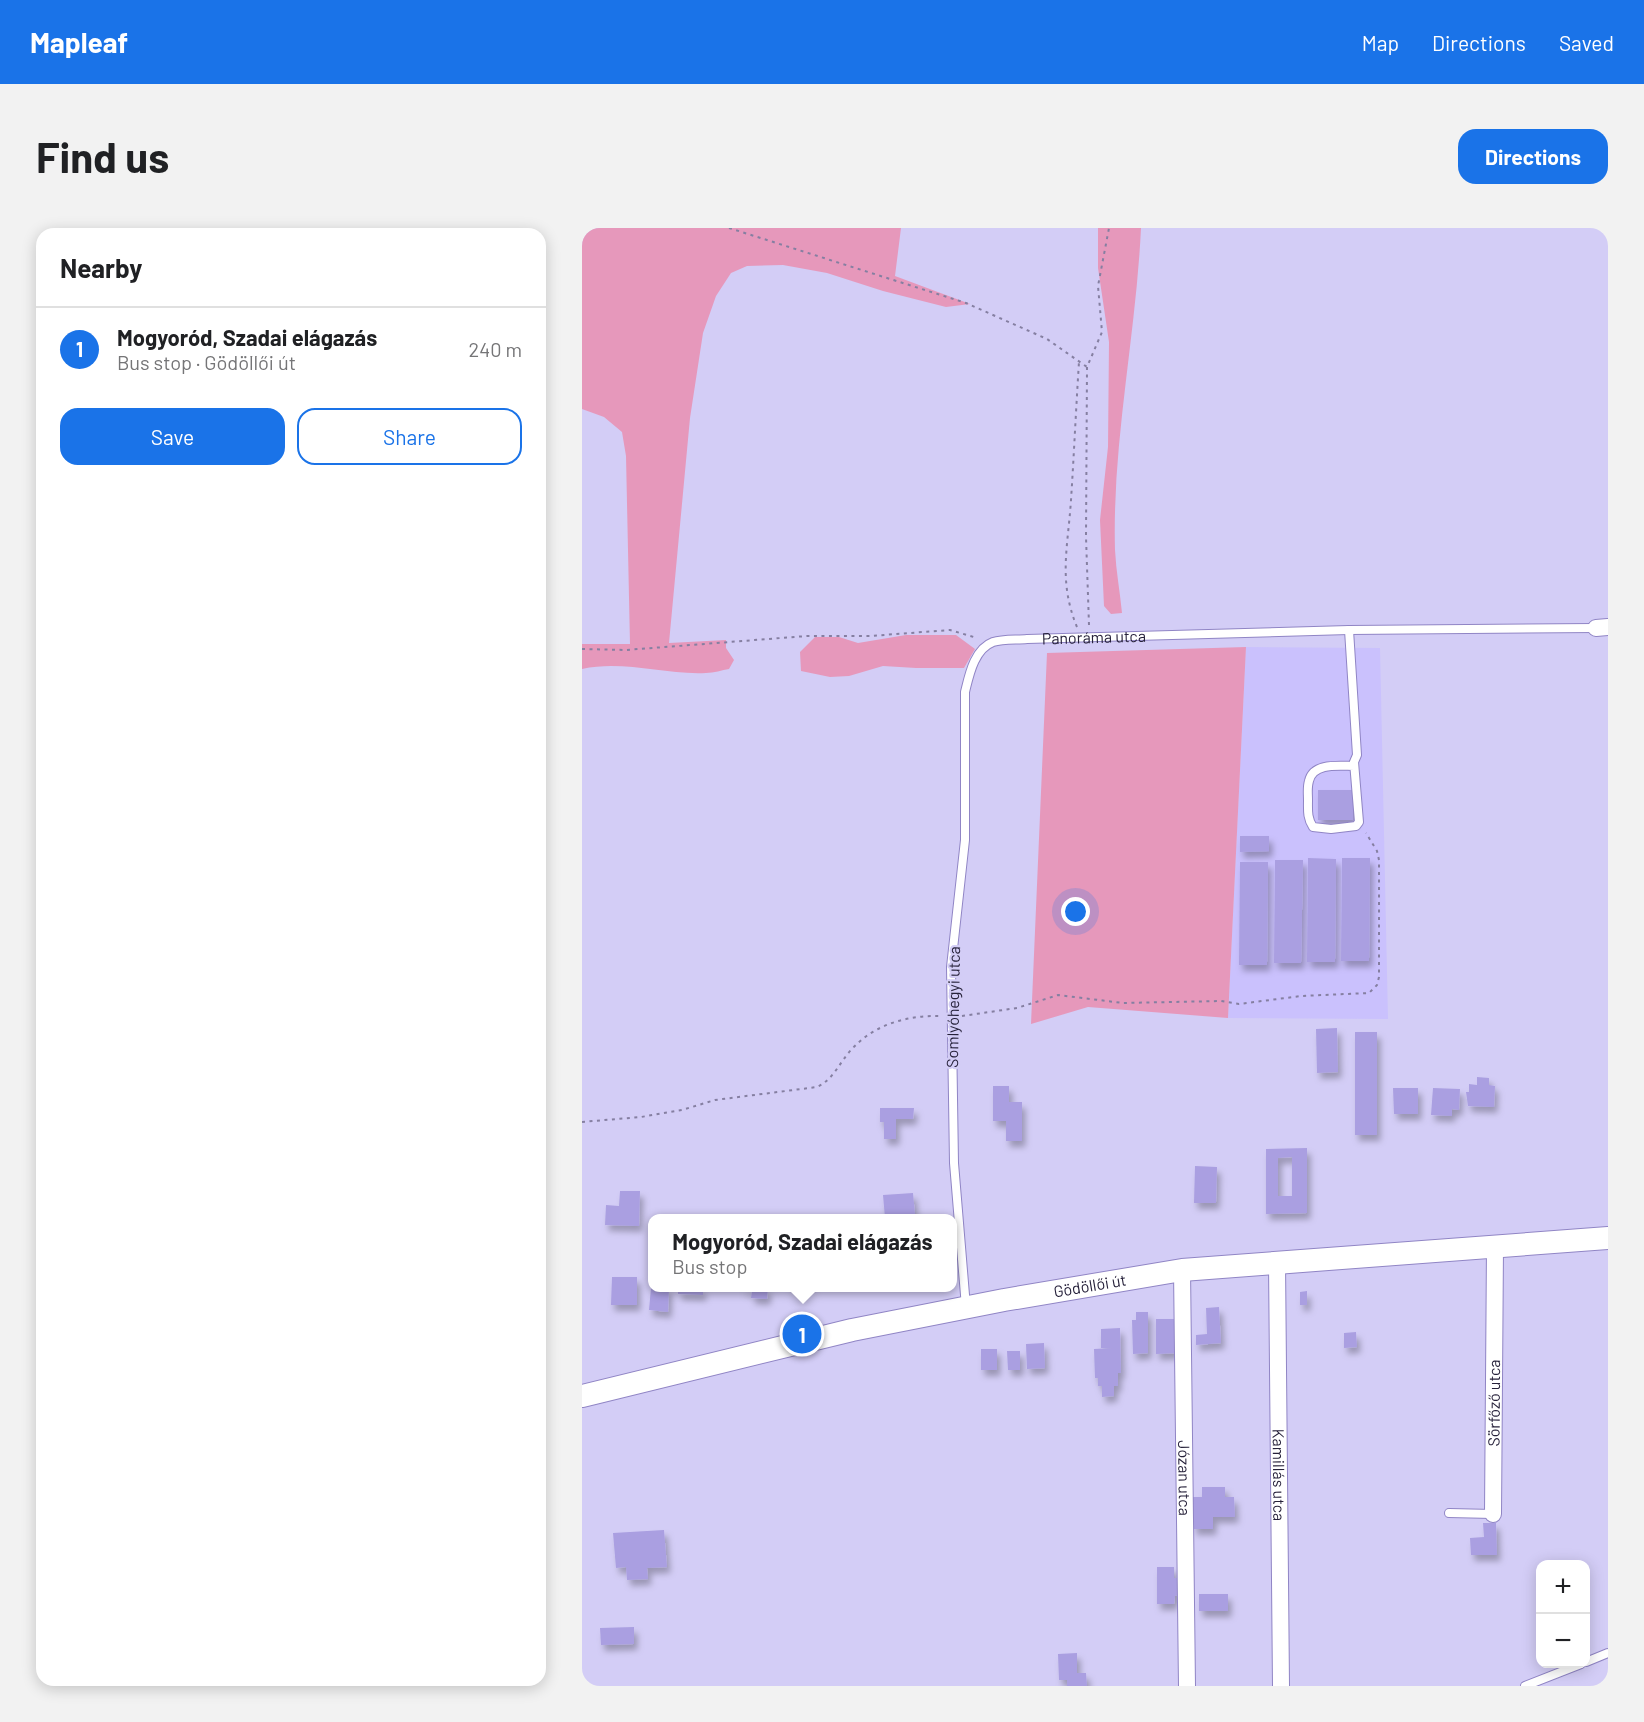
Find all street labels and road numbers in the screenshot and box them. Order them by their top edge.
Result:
street label: Panoráma utca [1042,626,1146,648]
street label: Somlyóhegyi utca [942,946,963,1068]
street label: Gödöllői út [1052,1270,1128,1300]
street label: Sörfőző utca [1484,1359,1503,1447]
street label: Kamillás utca [1270,1429,1289,1521]
street label: Józan utca [1175,1440,1195,1516]

